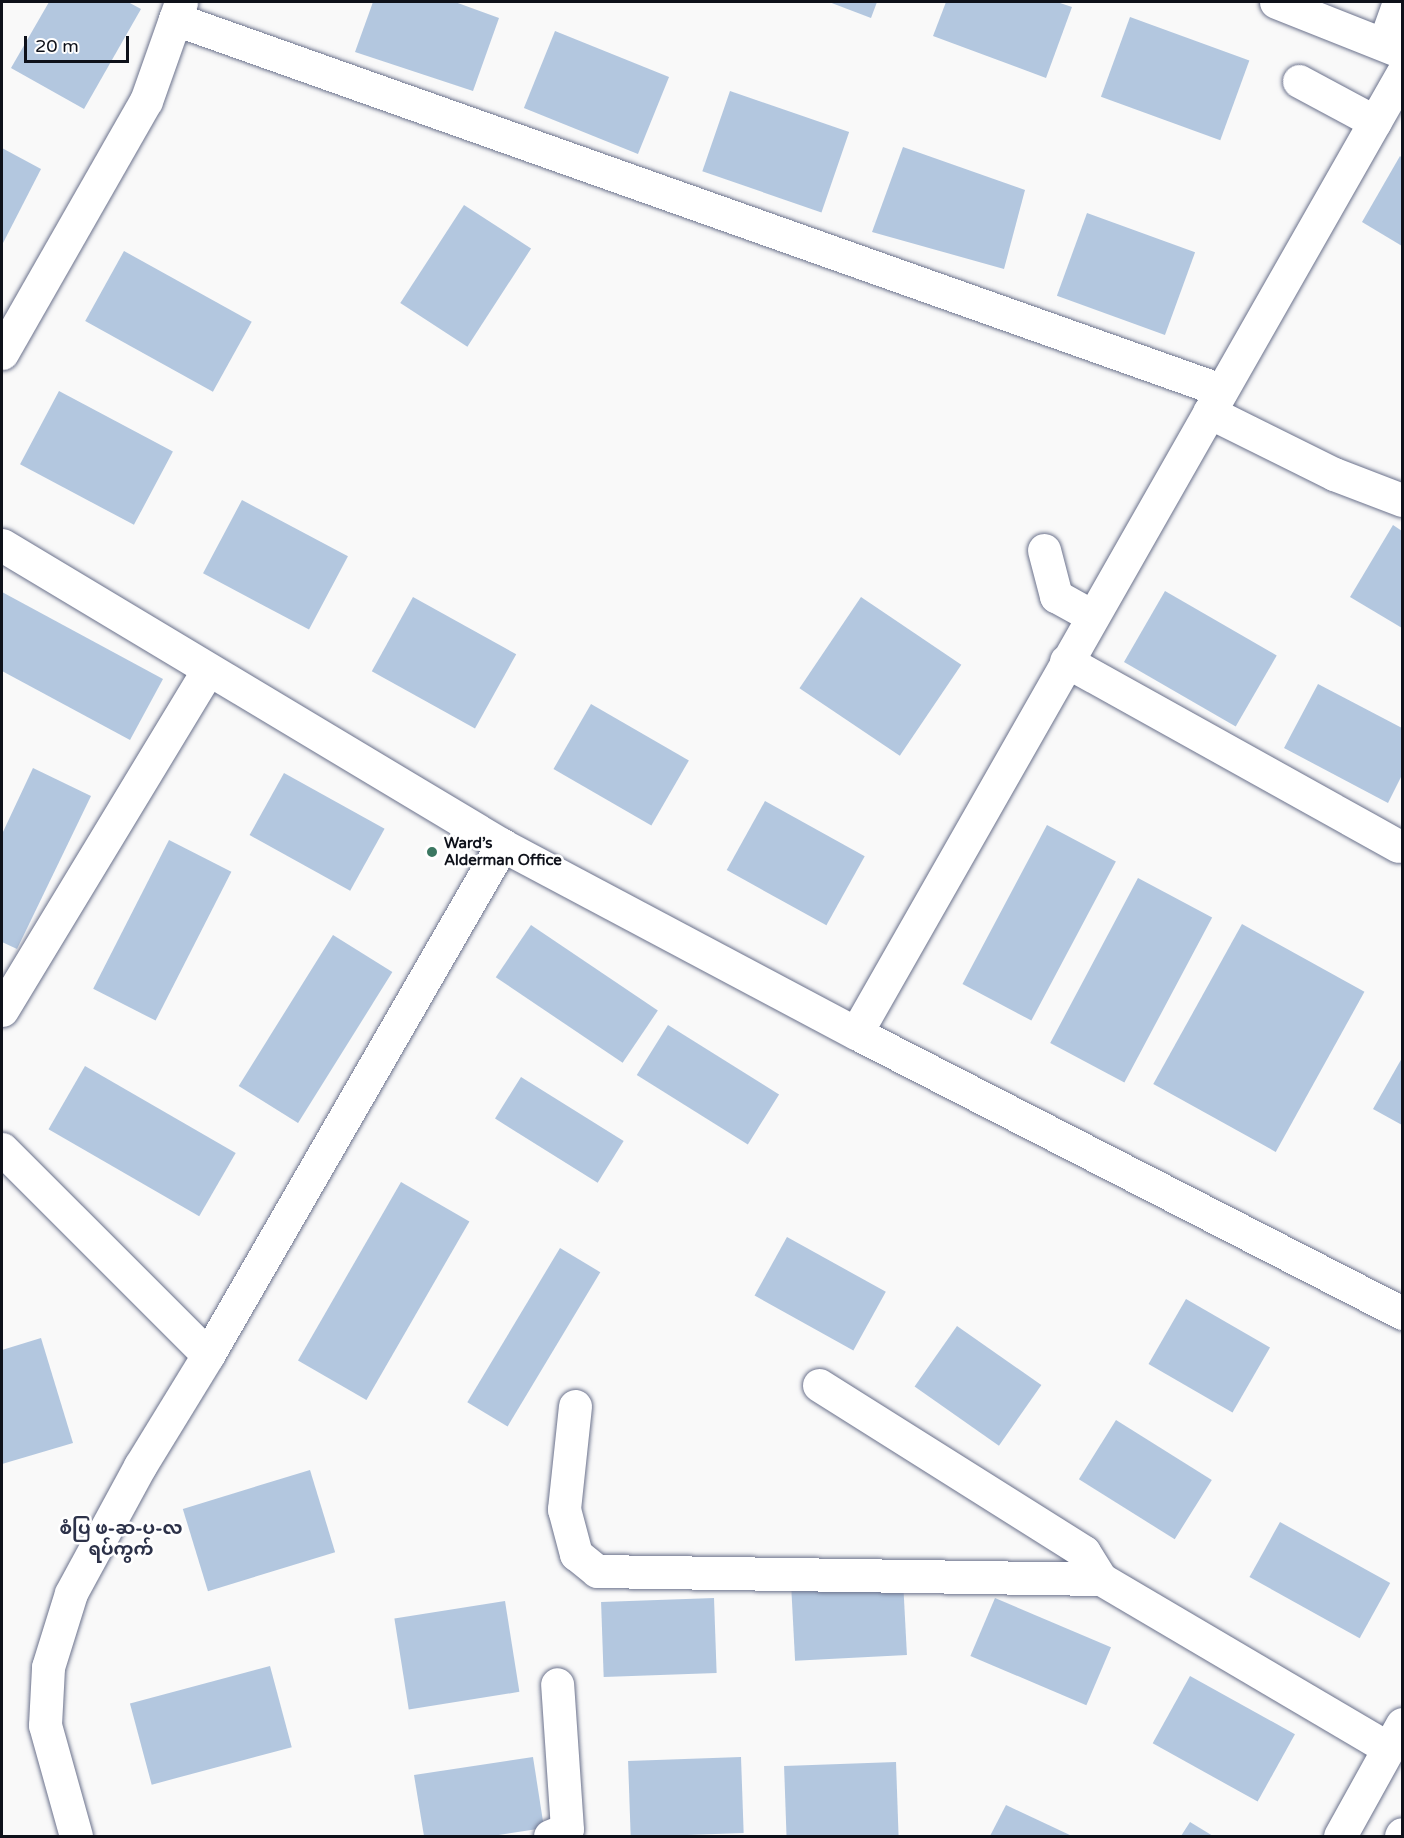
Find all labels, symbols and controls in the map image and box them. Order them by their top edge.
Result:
scale bar [27,24,132,62]
text: 20 m [35,35,79,57]
place label: Ward’s Alderman Office [444,834,562,869]
marker: Ward’s Alderman Office [425,845,439,859]
district label: စံပြ ဖ-ဆ-ပ-လ ရပ်ကွက် [60,1518,182,1561]

